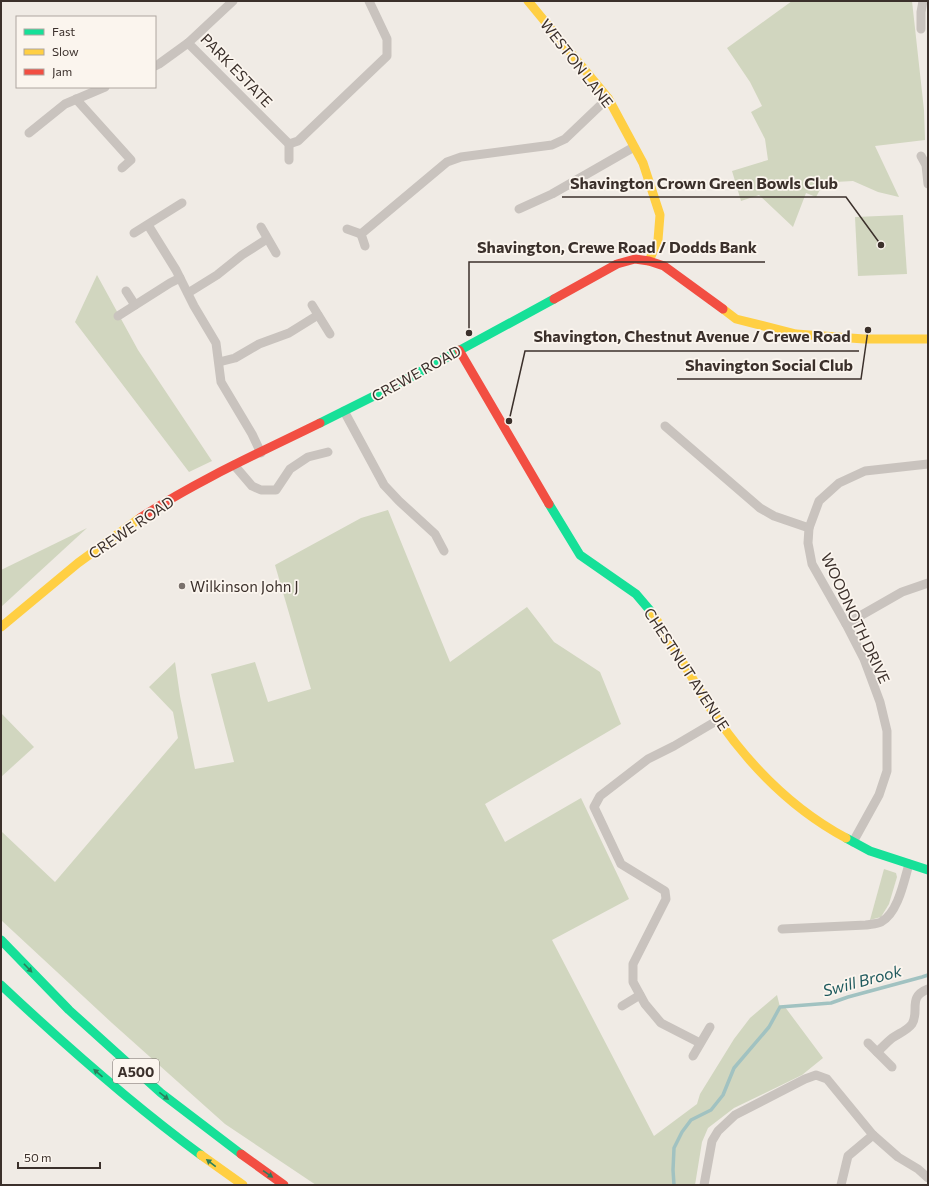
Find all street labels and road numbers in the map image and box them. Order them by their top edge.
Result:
street label: WESTON LANE [537,15,617,111]
street label: PARK ESTATE [197,29,277,111]
street label: CREWE ROAD [368,341,464,405]
street label: CREWE ROAD [85,492,177,562]
street label: WOODNOTH DRIVE [818,550,894,686]
street label: CHESTNUT AVENUE [641,604,734,734]
road number: A500 [113,1059,159,1083]

